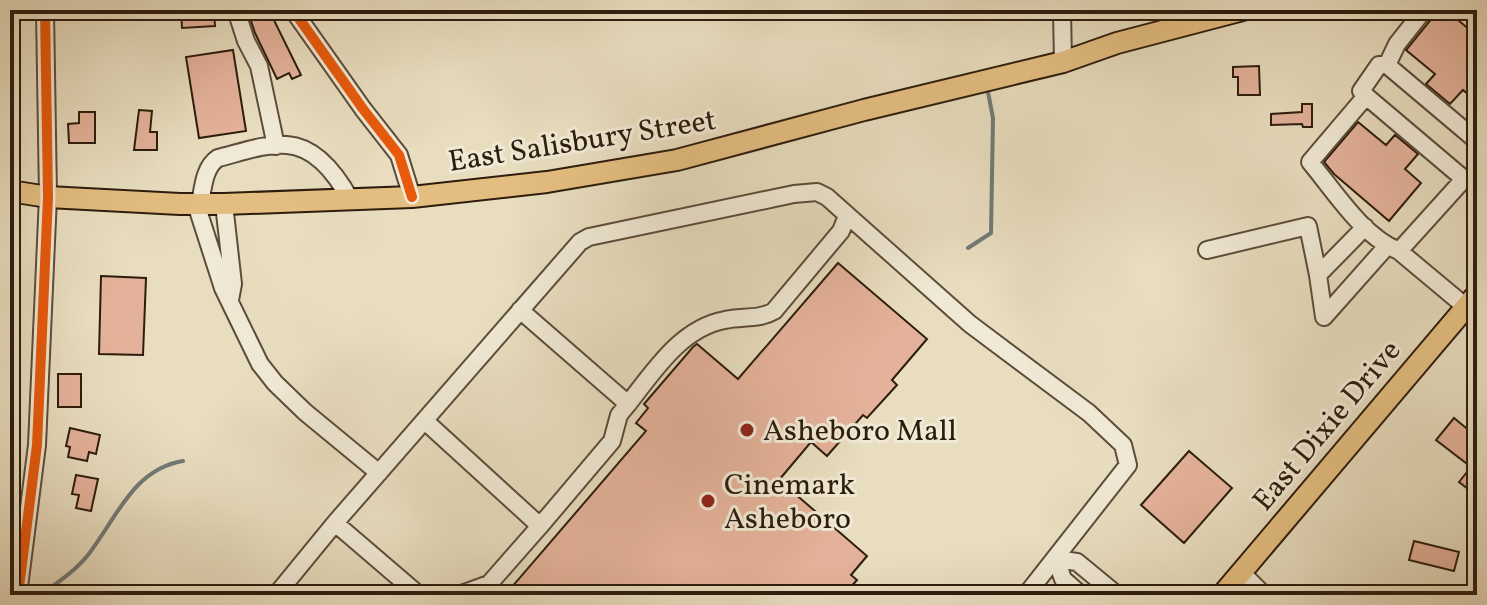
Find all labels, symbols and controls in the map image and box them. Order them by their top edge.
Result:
street label: East Salisbury Street [445,100,719,184]
street label: East Dixie Drive [1243,332,1412,521]
place label: Asheboro Mall [763,411,957,453]
marker: Asheboro Mall [738,421,756,439]
place label: Cinemark Asheboro [724,465,855,541]
marker: Cinemark Asheboro [699,492,717,510]

